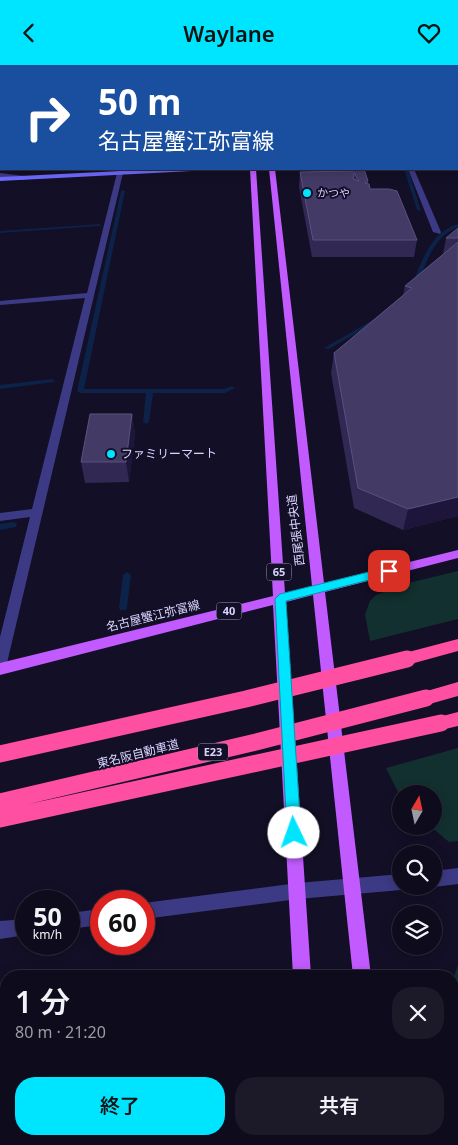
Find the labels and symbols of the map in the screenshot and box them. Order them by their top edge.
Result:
place label: かつや [317,185,350,200]
marker: かつや [301,187,313,199]
place label: ファミリーマート [121,445,217,462]
marker: ファミリーマート [105,448,117,460]
street label: 西尾張中央道 [283,493,308,567]
pin [368,550,410,592]
road number: 65 [266,563,292,581]
street label: 名古屋蟹江弥富線 [104,596,202,635]
road number: 40 [216,603,242,619]
street label: 東名阪自動車道 [95,735,181,772]
road number: E23 [198,744,228,761]
north arrow [392,785,442,835]
position arrow [267,806,319,858]
speed limit sign: 60 [90,890,155,955]

